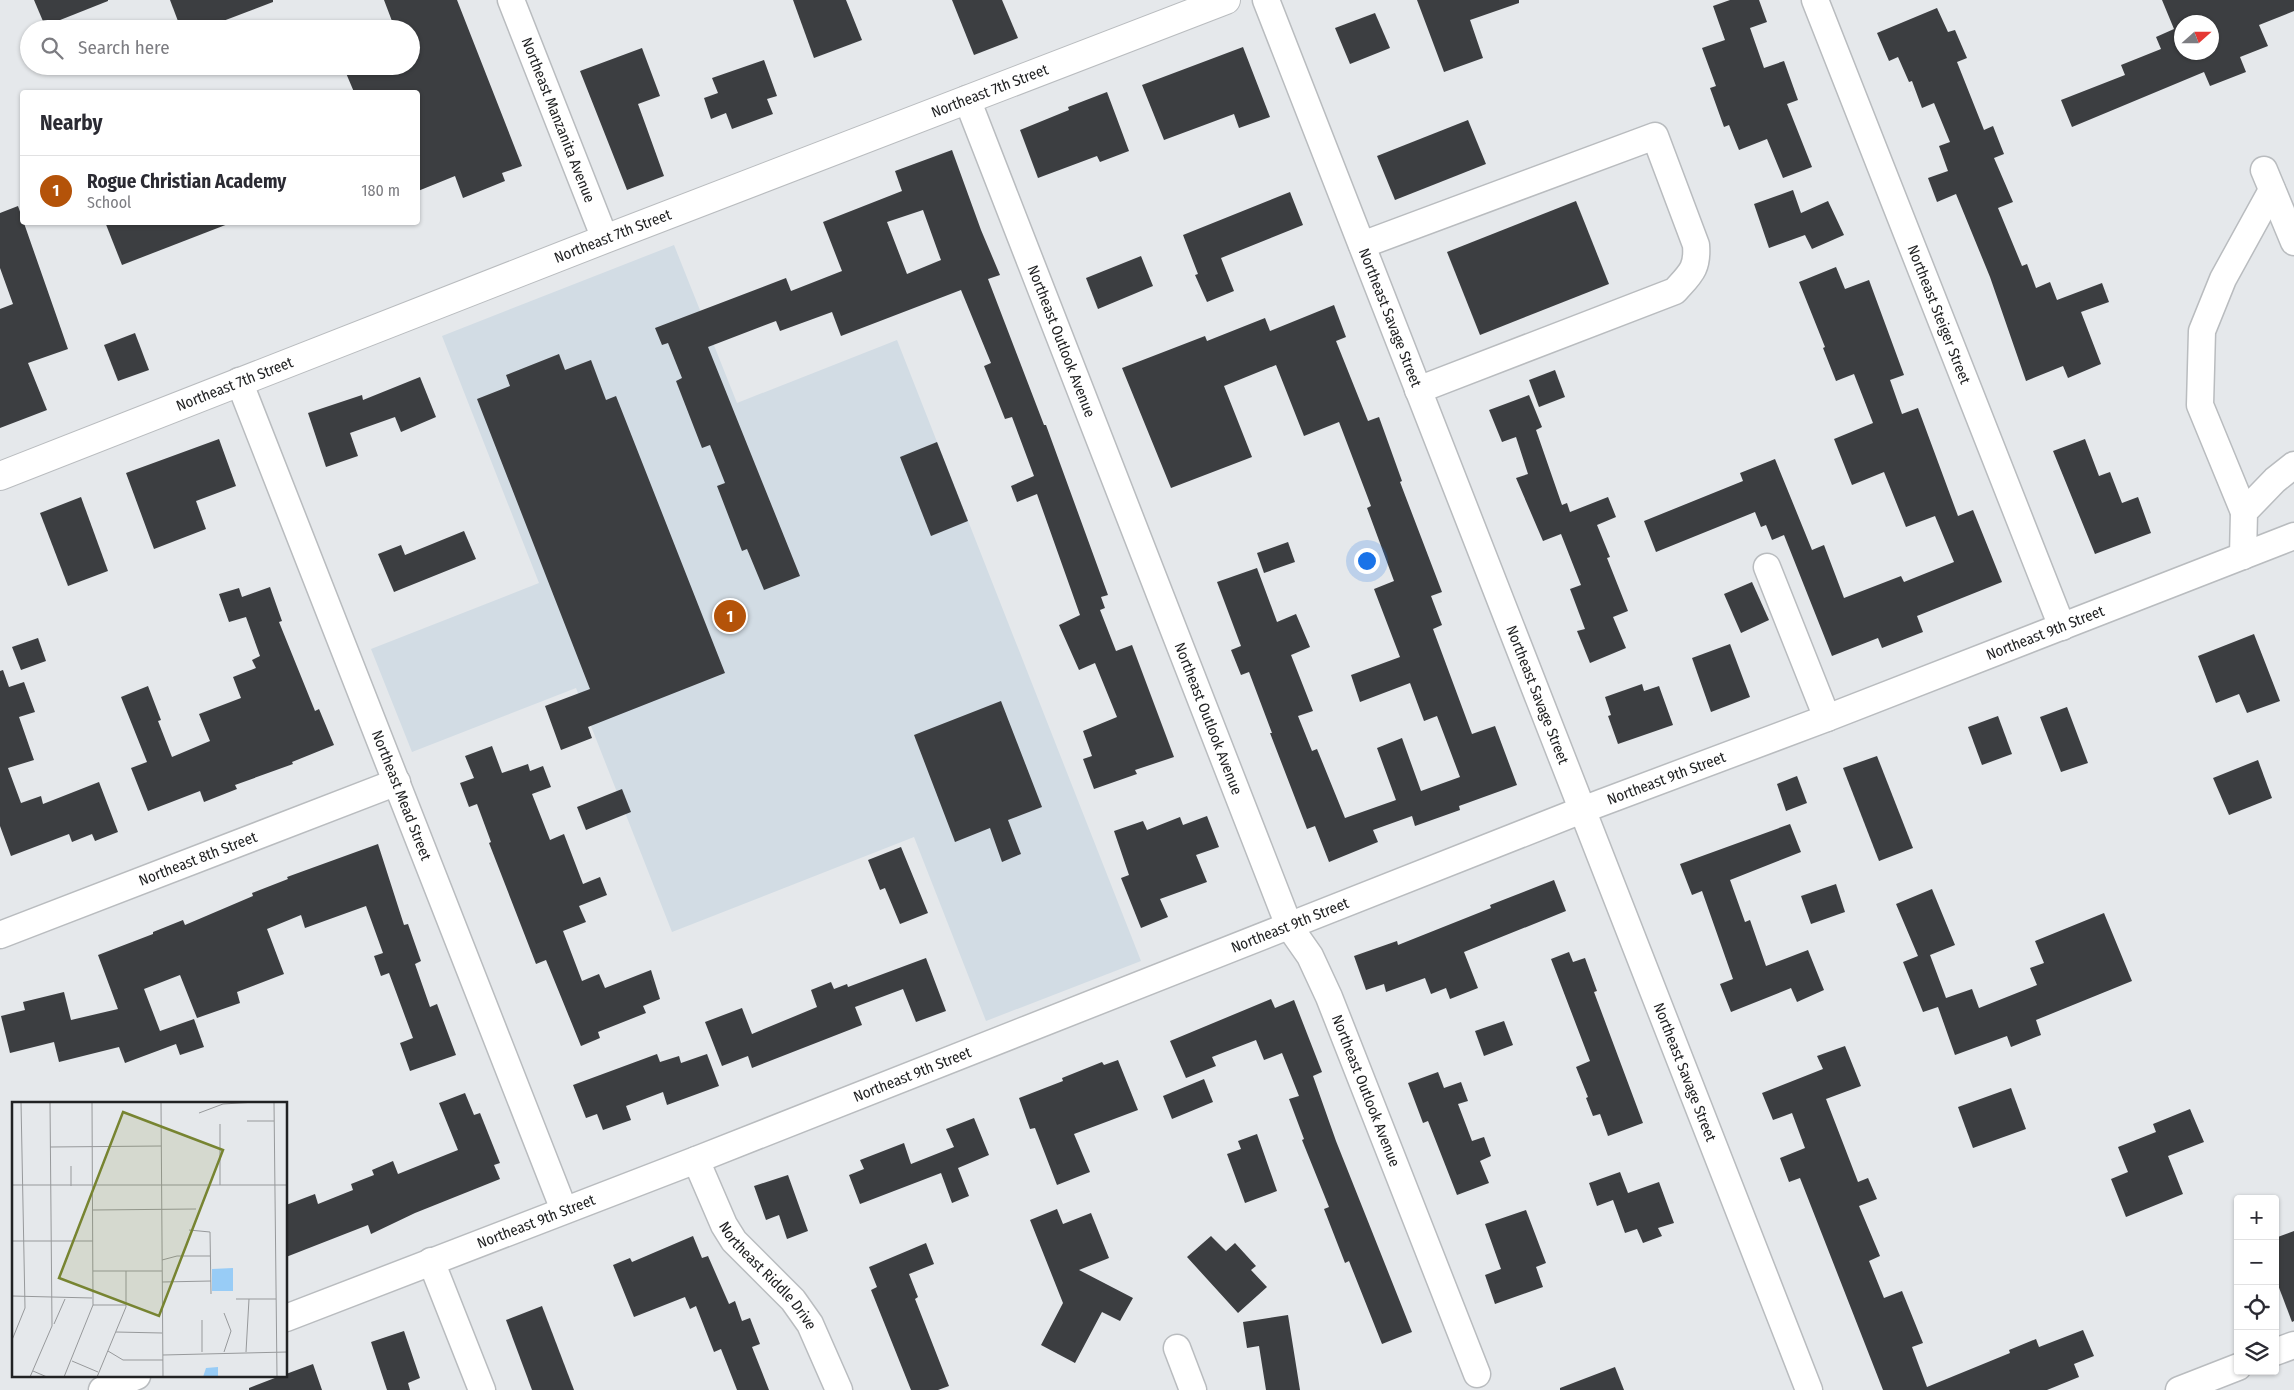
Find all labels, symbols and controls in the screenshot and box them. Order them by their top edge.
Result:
north arrow [2174,15,2219,60]
search box [20,20,420,75]
icon: search [38,34,66,62]
street label: Northeast Manzanita Avenue [518,35,599,205]
text: Search here [78,36,170,59]
street label: Northeast 7th Street [929,60,1051,122]
text: Nearby [40,110,102,136]
text: Rogue Christian Academy [87,170,286,193]
text: 1 [53,181,59,200]
text: 180 m [361,181,400,200]
text: School [87,193,131,212]
street label: Northeast 7th Street [552,205,674,267]
street label: Northeast Steiger Street [1903,242,1974,387]
street label: Northeast Savage Street [1355,246,1425,390]
street label: Northeast Outlook Avenue [1024,263,1099,420]
street label: Northeast 7th Street [174,353,296,415]
your location [1354,548,1380,574]
pin: 1 [714,597,746,635]
street label: Northeast 9th Street [1984,602,2107,664]
street label: Northeast Savage Street [1502,623,1573,767]
street label: Northeast Outlook Avenue [1171,640,1246,797]
street label: Northeast Mead Street [368,728,435,863]
street label: Northeast 9th Street [1605,748,1728,809]
street label: Northeast 8th Street [136,828,260,890]
street label: Northeast 9th Street [1229,894,1351,957]
street label: Northeast Savage Street [1650,1000,1720,1144]
street label: Northeast Outlook Avenue [1328,1012,1404,1169]
street label: Northeast 9th Street [851,1043,974,1106]
inset map [12,1102,288,1378]
street label: Northeast 9th Street [475,1191,598,1253]
map controls [2234,1195,2279,1375]
button: + [2234,1195,2279,1240]
street label: Northeast Riddle Drive [715,1218,820,1332]
button: − [2234,1240,2279,1285]
button: locate [2234,1285,2279,1330]
button: layers [2234,1330,2279,1375]

